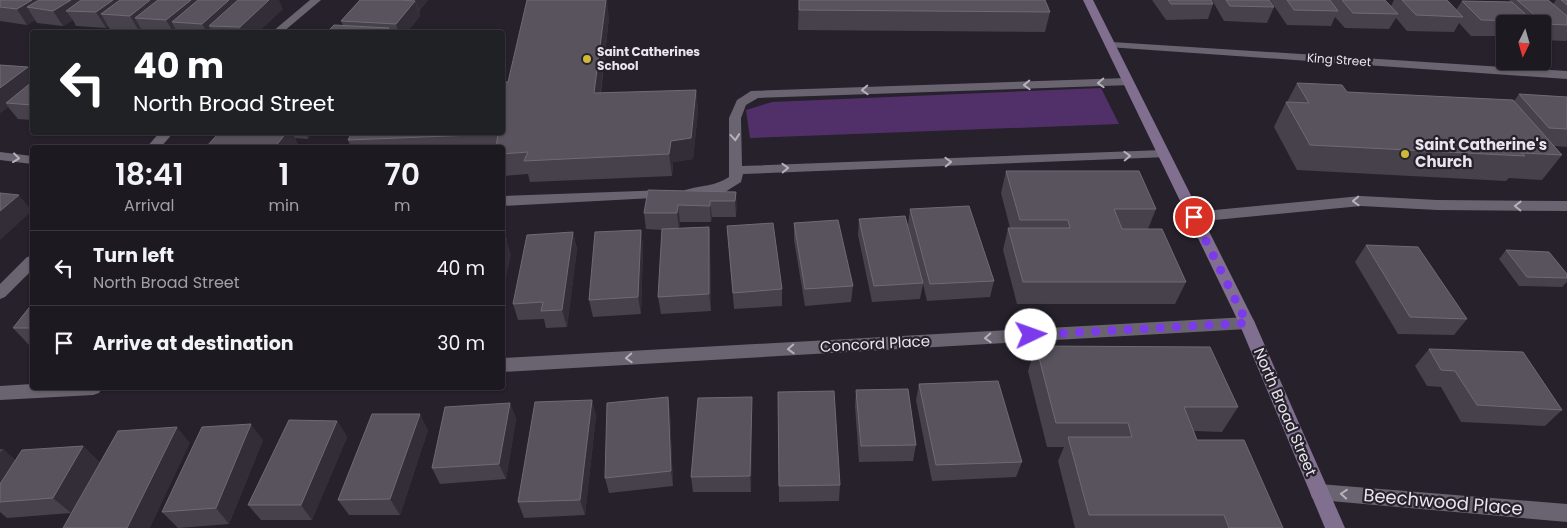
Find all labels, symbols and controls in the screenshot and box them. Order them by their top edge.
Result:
north arrow [1496,15,1551,70]
map controls [1496,15,1551,70]
text: 40 m [133,41,224,90]
place label: Saint Catherines School [597,43,700,74]
street label: King Street [1306,49,1372,70]
icon: left [50,50,115,115]
marker: Saint Catherines School [581,53,593,65]
one-way arrow [1097,77,1105,88]
one-way arrow [1023,79,1031,90]
one-way arrow [861,84,869,95]
text: North Broad Street [133,88,335,119]
one-way arrow [729,134,740,142]
place label: Saint Catherine's Church [1415,134,1547,172]
marker: Saint Catherine's Church [1399,148,1411,160]
one-way arrow [1124,150,1132,161]
one-way arrow [13,152,21,163]
text: 18:41 [115,153,184,196]
text: 1 [279,153,289,196]
text: 70 [384,153,420,196]
one-way arrow [944,157,952,167]
one-way arrow [782,163,789,173]
text: Arrival [124,194,175,217]
text: min [269,194,299,217]
text: m [394,194,410,217]
pin [1173,196,1215,238]
one-way arrow [1352,196,1360,207]
one-way arrow [1514,201,1522,211]
icon: arrive [1180,203,1208,231]
text: Turn left [93,242,174,269]
icon: left [50,254,78,282]
text: 40 m [436,255,485,282]
text: North Broad Street [93,271,240,294]
position arrow [1004,308,1056,360]
icon: arrive [50,329,78,357]
text: Arrive at destination [93,330,294,357]
text: 30 m [437,330,485,357]
street label: Concord Place [819,330,931,357]
one-way arrow [984,332,992,343]
one-way arrow [787,343,795,354]
street label: North Broad Street [1249,344,1322,479]
one-way arrow [625,352,633,363]
street label: Beechwood Place [1362,482,1524,521]
one-way arrow [1340,489,1348,500]

